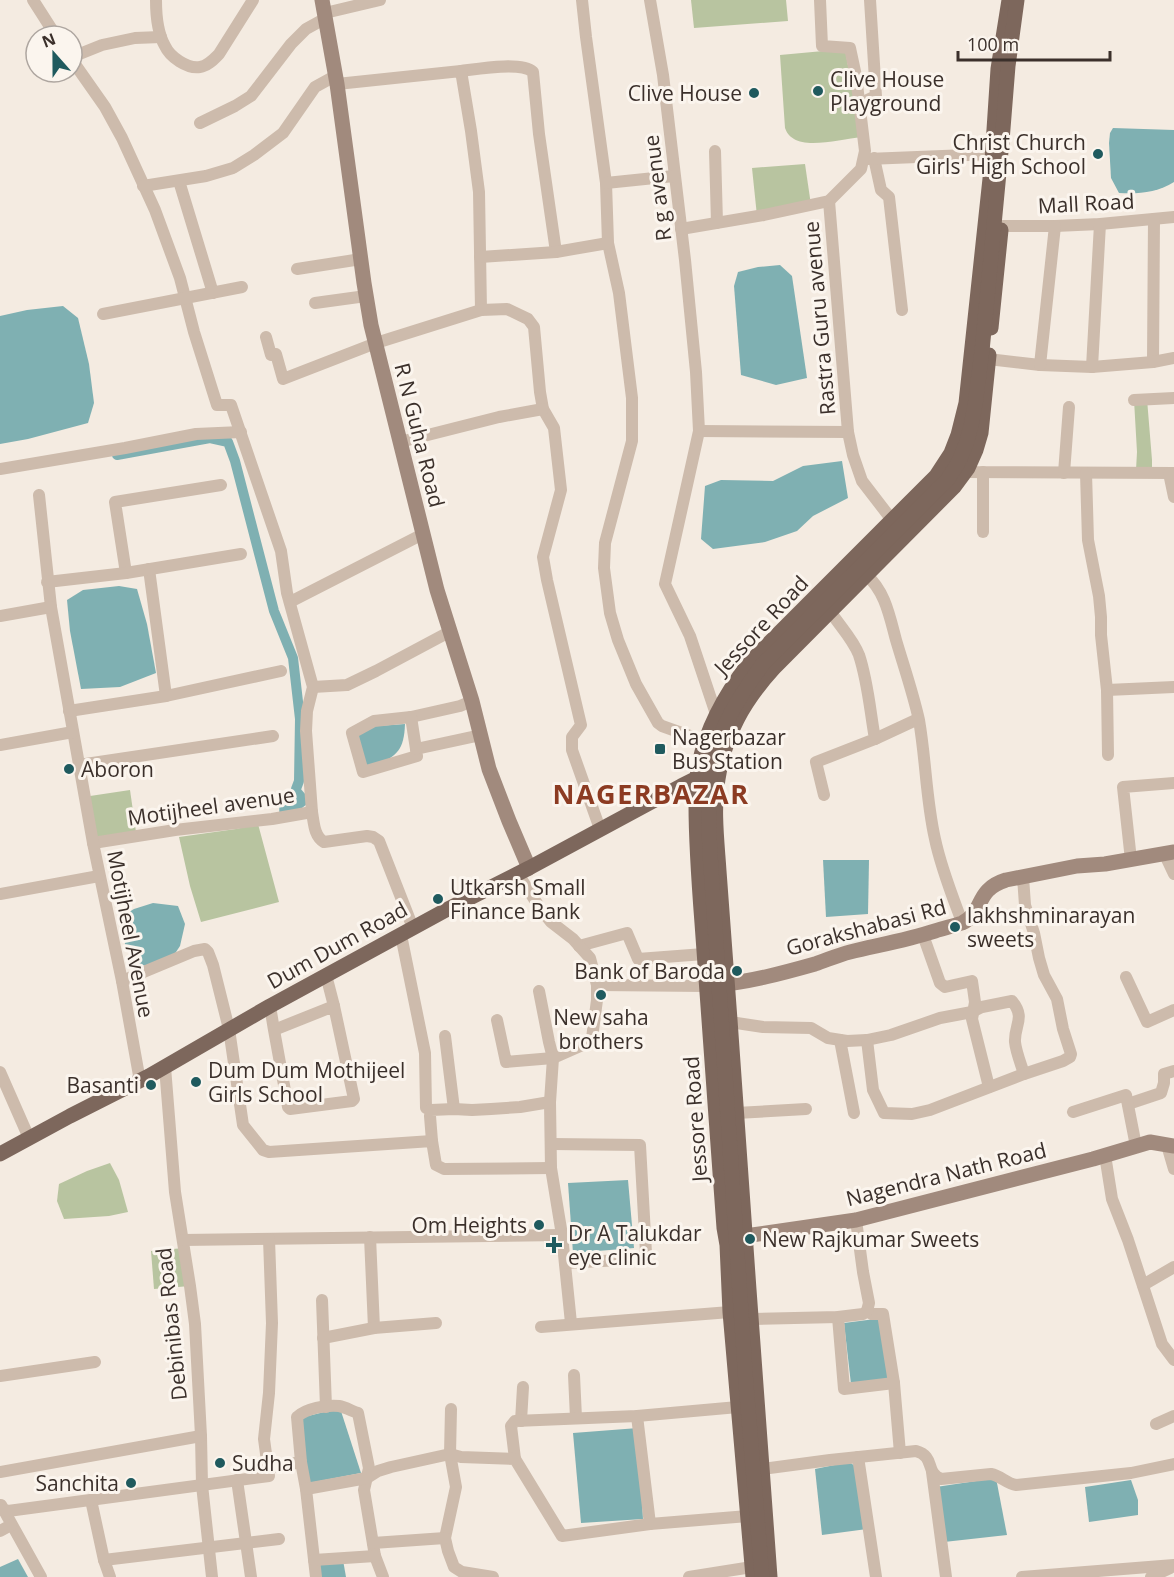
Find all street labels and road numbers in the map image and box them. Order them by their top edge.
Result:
street label: R g avenue [637,133,677,243]
street label: Mall Road [1037,186,1135,220]
street label: Rastra Guru avenue [797,220,841,416]
street label: R N Guha Road [389,360,451,510]
street label: Jessore Road [706,569,814,682]
street label: Motijheel avenue [126,780,296,832]
street label: Motijheel Avenue [101,848,161,1020]
street label: Gorakshabasi Rd [783,892,949,962]
street label: Dum Dum Road [262,895,412,995]
street label: Jessore Road [677,1055,714,1185]
street label: Nagendra Nath Road [843,1136,1049,1212]
street label: Debinibas Road [149,1246,193,1402]

